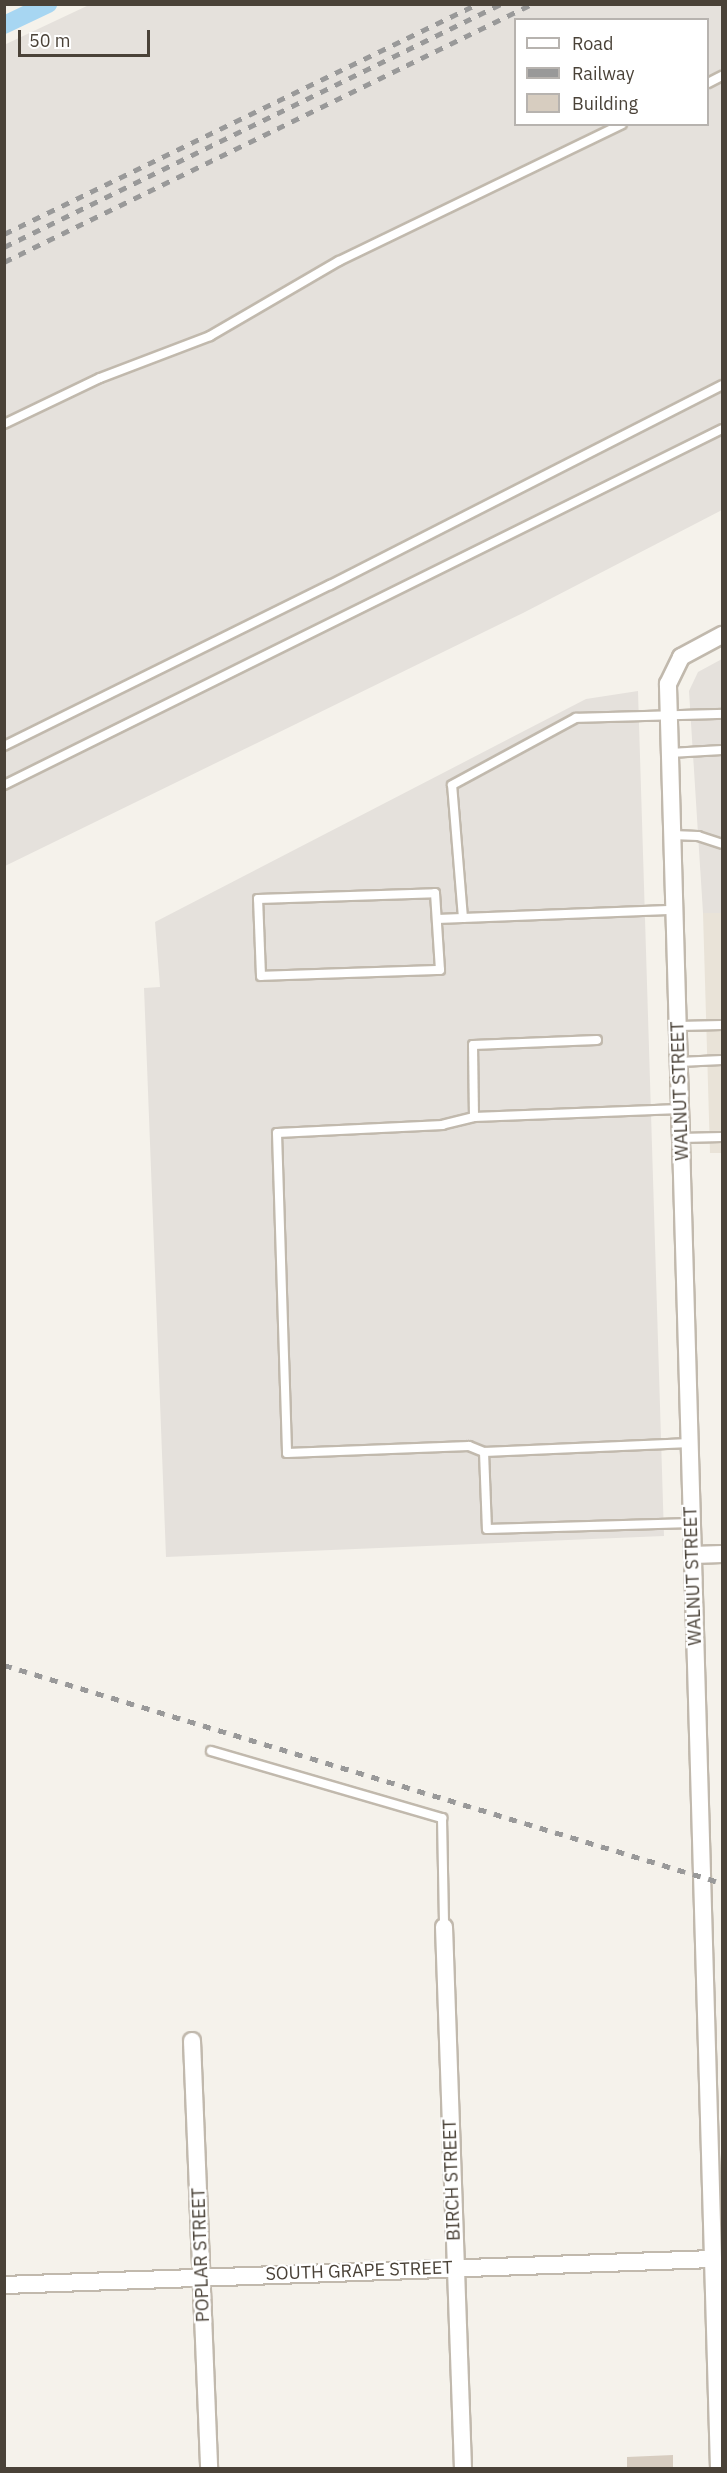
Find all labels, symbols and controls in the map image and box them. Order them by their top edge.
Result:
scale bar [21,18,153,56]
legend [514,18,709,126]
text: 50 m [29,29,71,52]
text: Road [572,32,613,55]
text: Railway [572,62,634,85]
text: Building [572,92,638,115]
street label: WALNUT STREET [667,1021,693,1161]
street label: WALNUT STREET [680,1506,706,1646]
street label: BIRCH STREET [439,2119,465,2241]
street label: POPLAR STREET [188,2187,214,2323]
street label: SOUTH GRAPE STREET [265,2257,453,2285]

